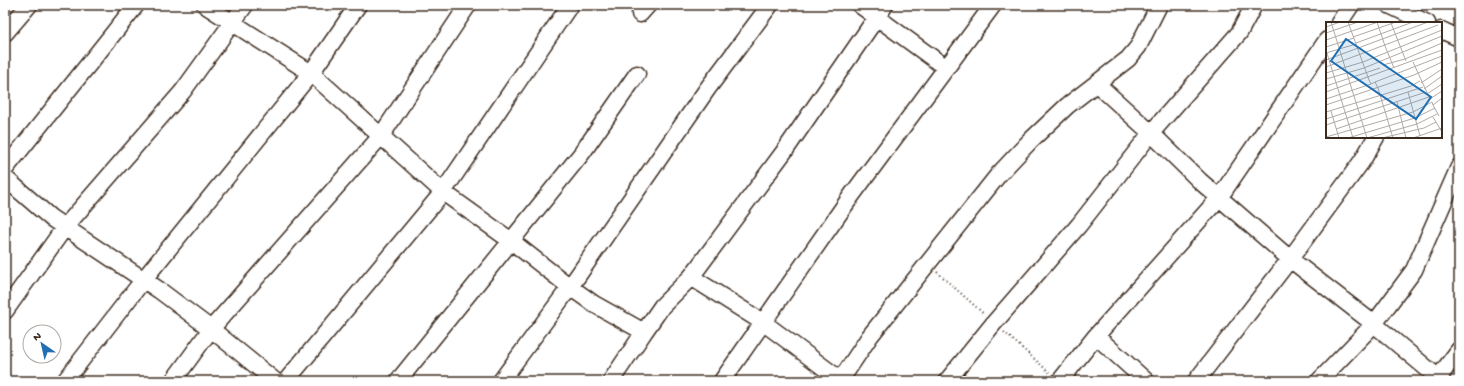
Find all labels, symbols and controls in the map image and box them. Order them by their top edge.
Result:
inset map [1326,22,1442,138]
north arrow [22,324,62,364]
text: N [31,330,44,344]

